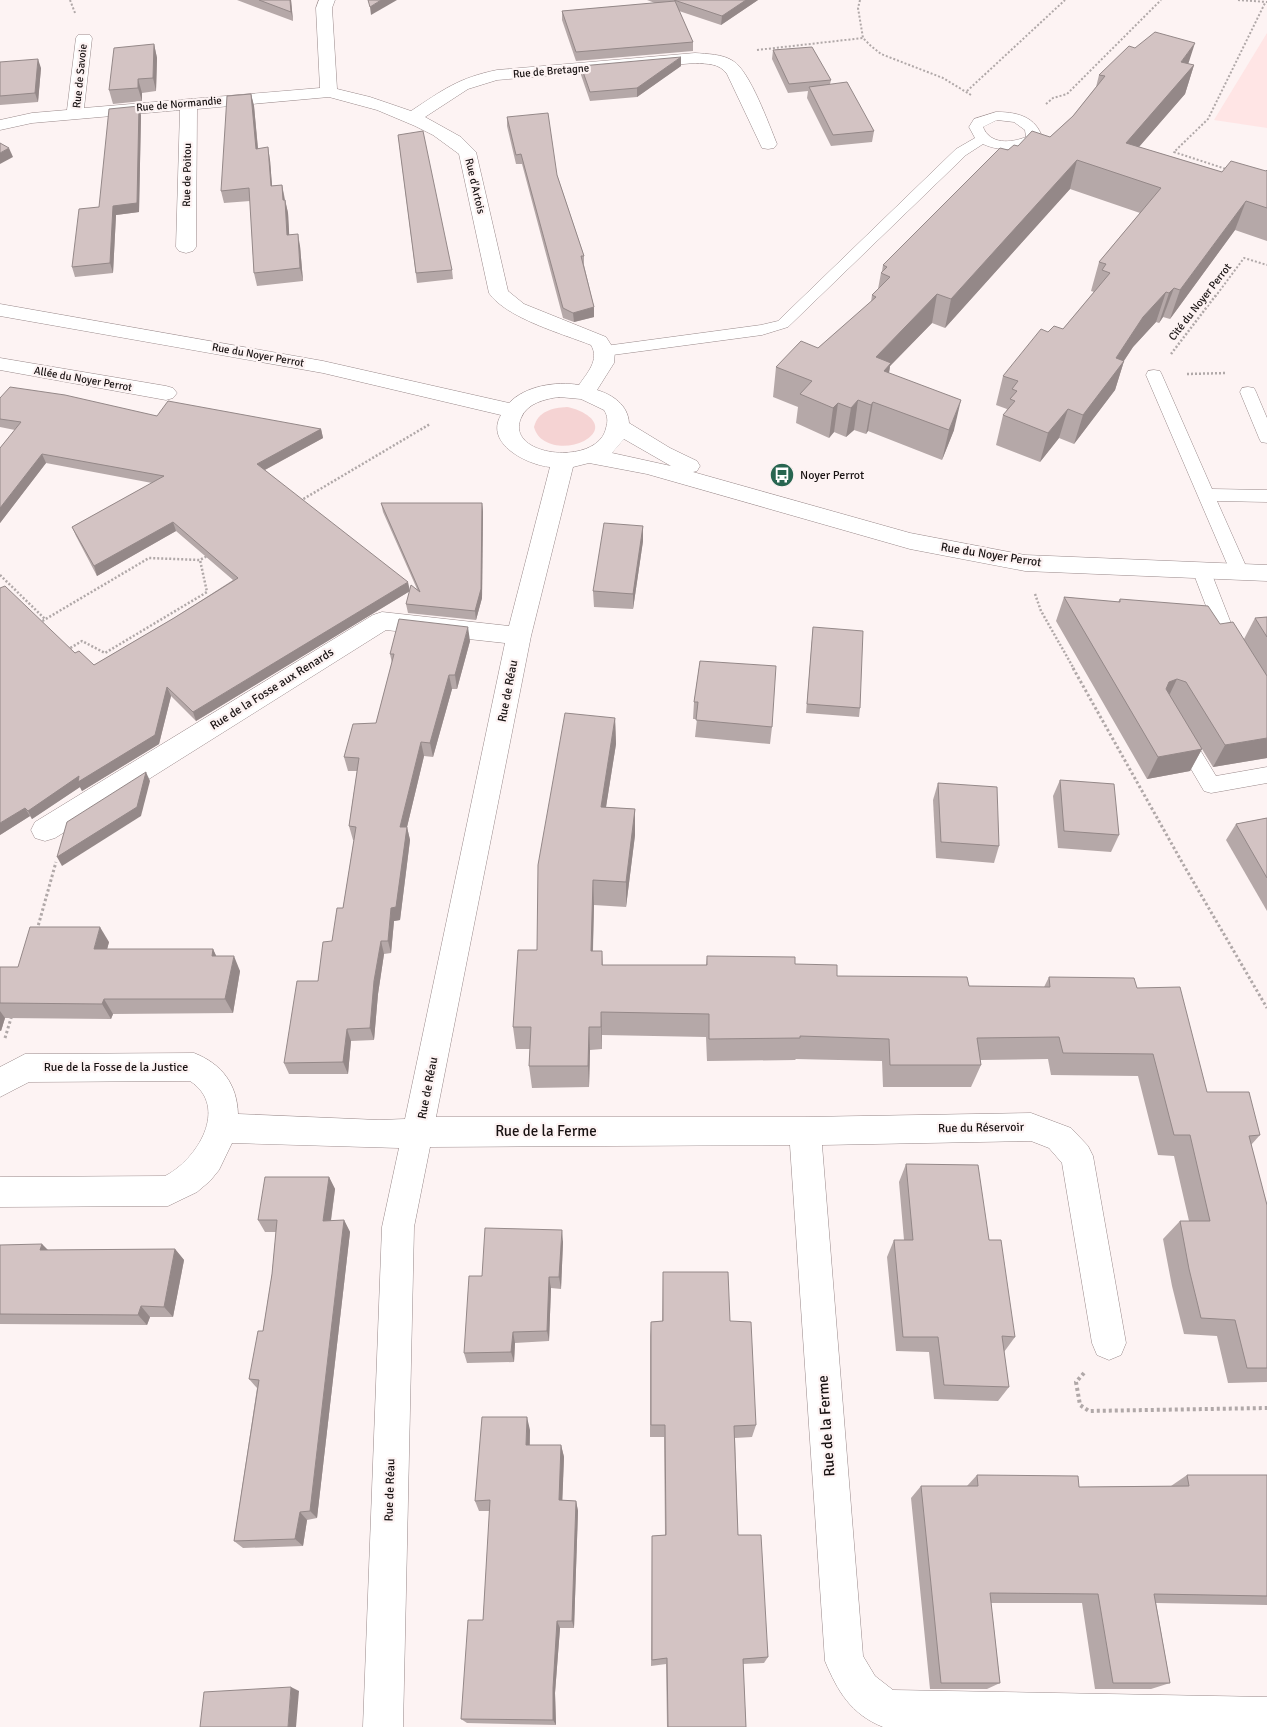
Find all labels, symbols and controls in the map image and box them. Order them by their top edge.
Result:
street label: Rue de Savoie [70,43,90,109]
street label: Rue de Bretagne [512,61,590,81]
street label: Rue de Normandie [136,94,222,114]
street label: Rue de Poitou [180,143,194,207]
street label: Rue d'Artois [462,157,488,215]
street label: Cité du Noyer Perrot [1166,261,1234,343]
street label: Rue du Noyer Perrot [211,340,305,370]
street label: Allée du Noyer Perrot [33,364,133,394]
bus stop icon: Noyer Perrot [769,462,795,488]
place label: Noyer Perrot [800,468,864,483]
street label: Rue du Noyer Perrot [940,540,1042,570]
street label: Rue de la Fosse aux Renards [207,645,337,733]
street label: Rue de Réau [495,659,521,723]
street label: Rue de Réau [415,1056,441,1120]
street label: Rue de la Fosse de la Justice [44,1060,188,1075]
street label: Rue du Réservoir [938,1120,1025,1136]
street label: Rue de la Ferme [495,1122,597,1140]
street label: Rue de la Ferme [813,1375,839,1477]
street label: Rue de Réau [381,1458,399,1522]

